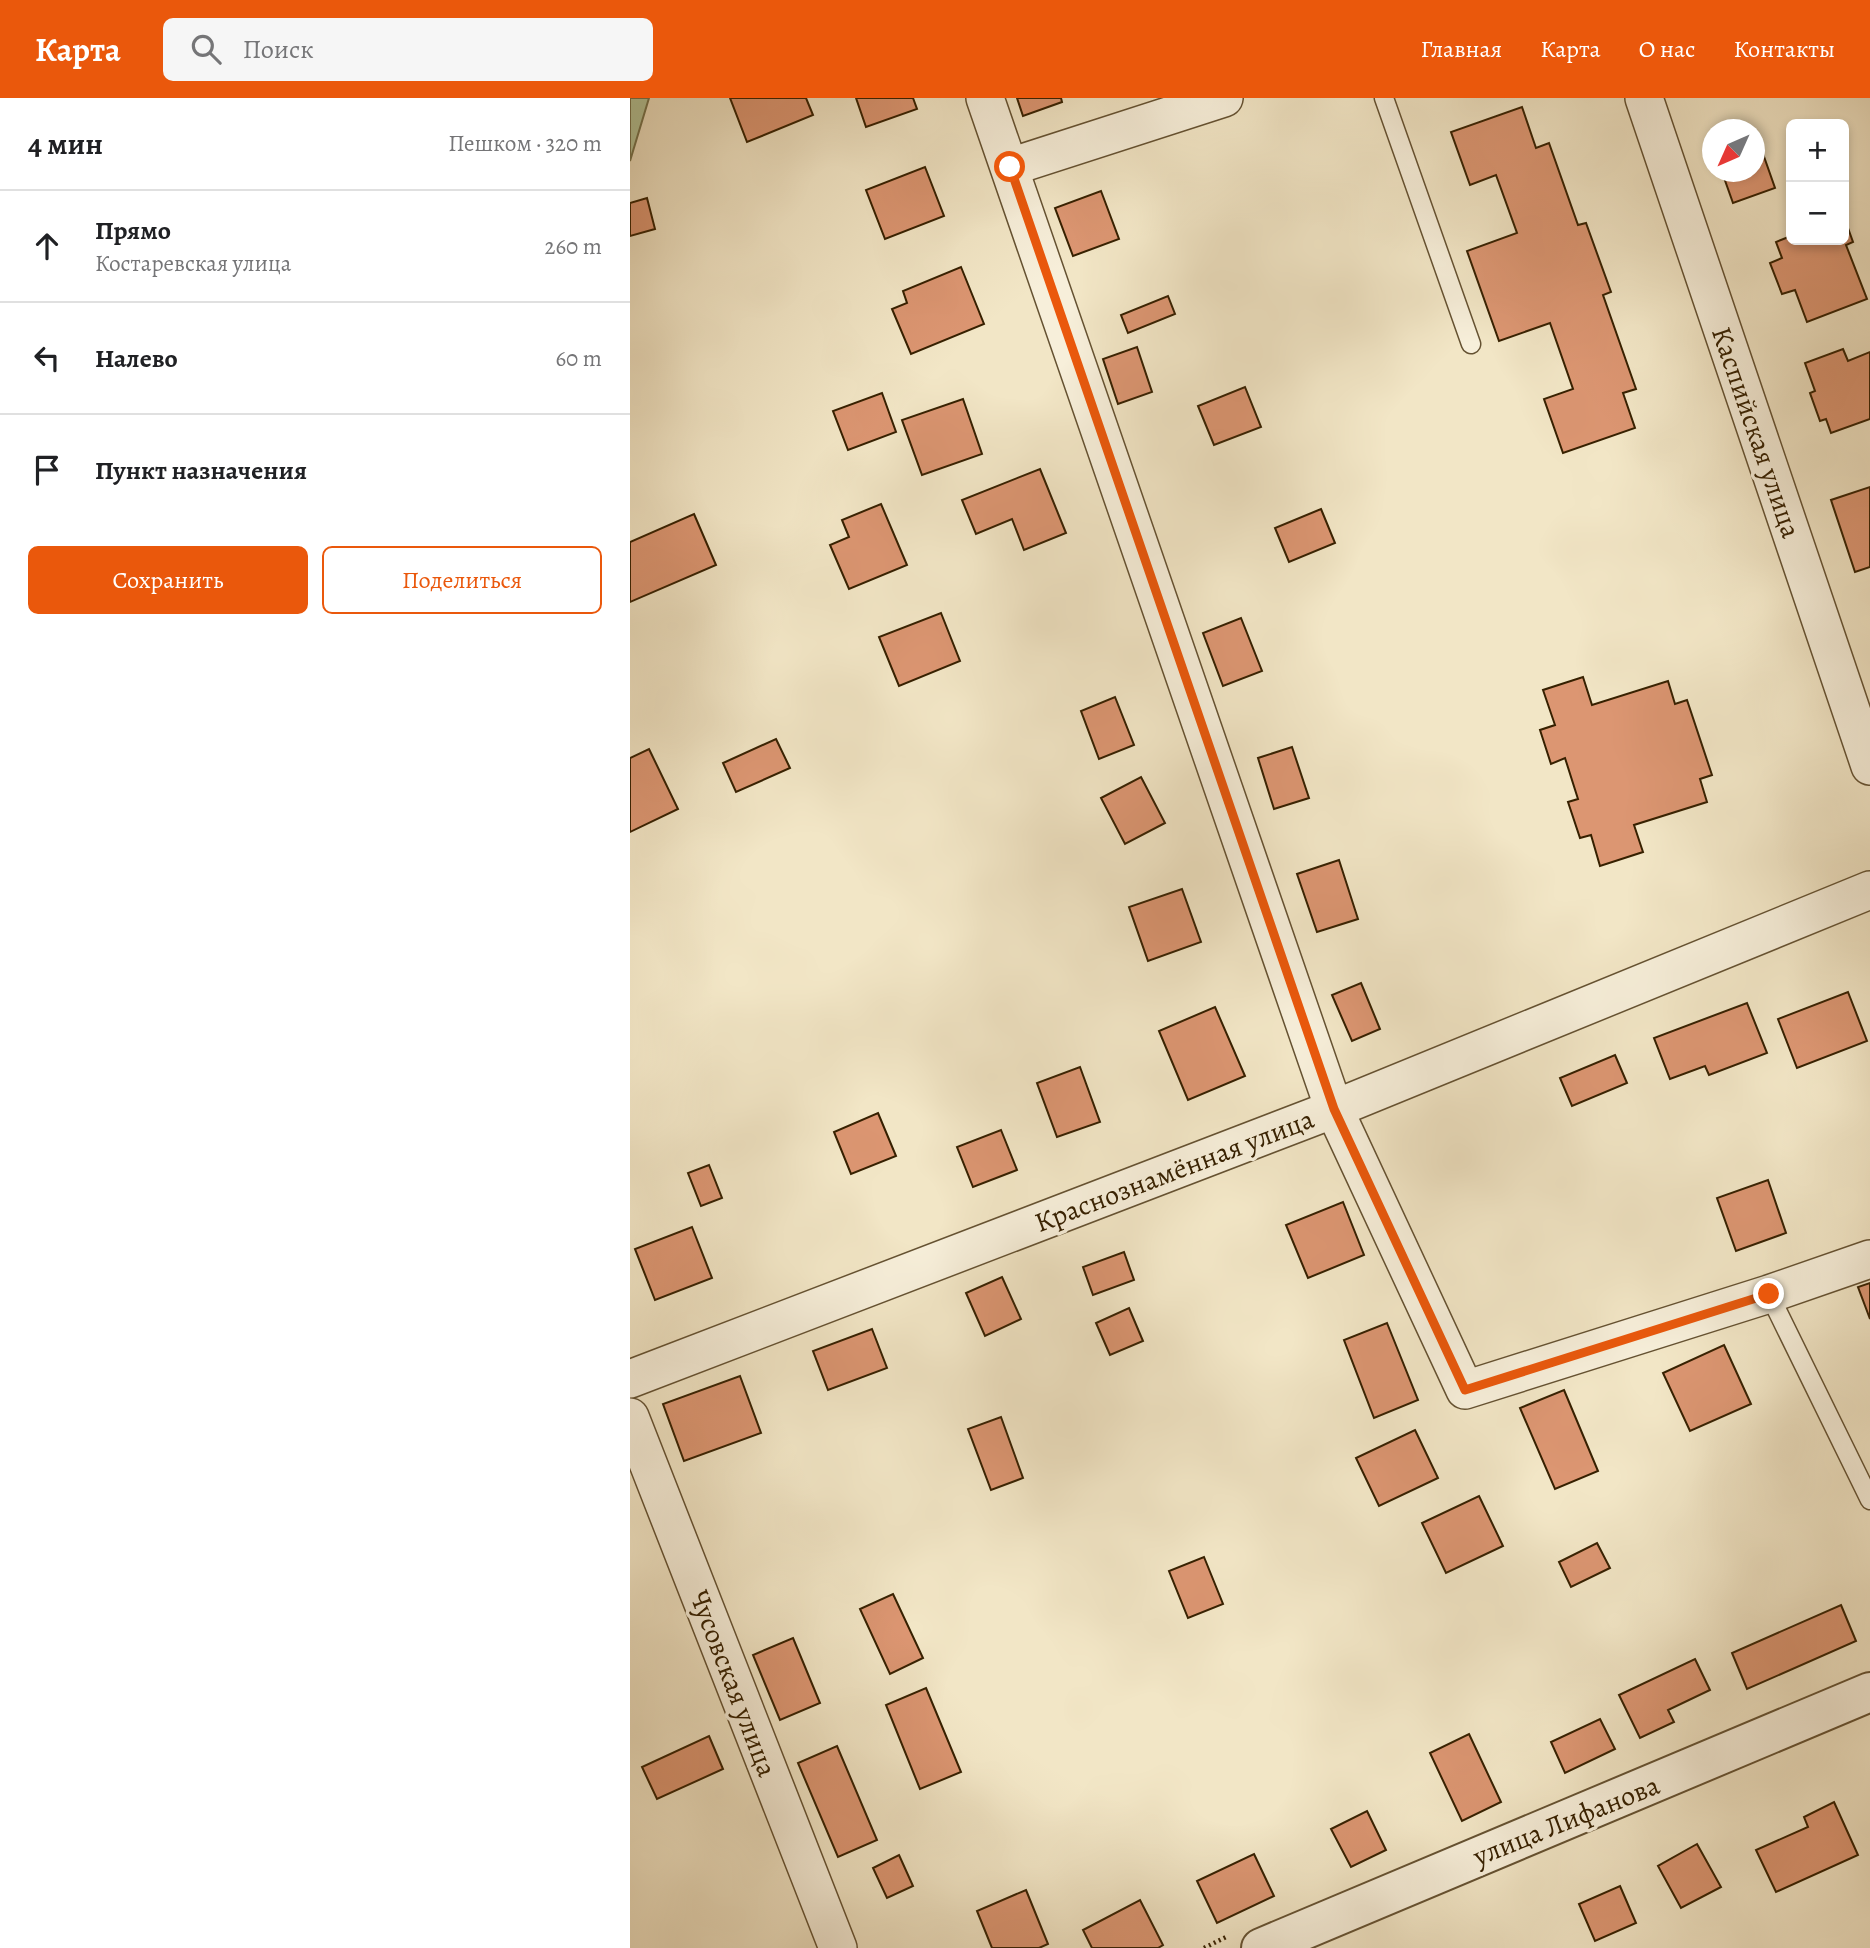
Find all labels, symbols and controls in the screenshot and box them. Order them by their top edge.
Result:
search box [163,18,653,81]
text: Карта [35,27,121,72]
icon: search [187,30,225,68]
text: Поиск [243,32,314,67]
text: Главная [1421,33,1502,65]
text: Карта [1540,33,1601,65]
text: О нас [1639,33,1695,65]
text: Контакты [1733,33,1835,65]
north arrow [1702,119,1765,182]
map controls [1786,119,1849,245]
button: + [1786,119,1849,182]
text: 4 мин [28,124,103,164]
text: Пешком · 320 m [448,128,602,159]
route start [994,151,1025,182]
button: − [1786,182,1849,245]
text: Прямо [95,213,171,248]
icon: ahead [28,227,66,265]
text: 260 m [544,231,602,262]
text: Костаревская улица [95,248,291,279]
street label: Каспийская улица [1702,322,1810,543]
icon: left [28,339,66,377]
text: Налево [95,341,178,376]
text: 60 m [555,343,602,374]
icon: arrive [28,451,66,489]
text: Пункт назначения [95,453,307,488]
button: Сохранить [28,546,308,614]
button: Поделиться [322,546,602,614]
street label: Краснознамённая улица [1029,1100,1320,1242]
route end [1753,1278,1784,1309]
street label: Чусовская улица [680,1585,786,1782]
street label: улица Лифанова [1467,1766,1665,1876]

